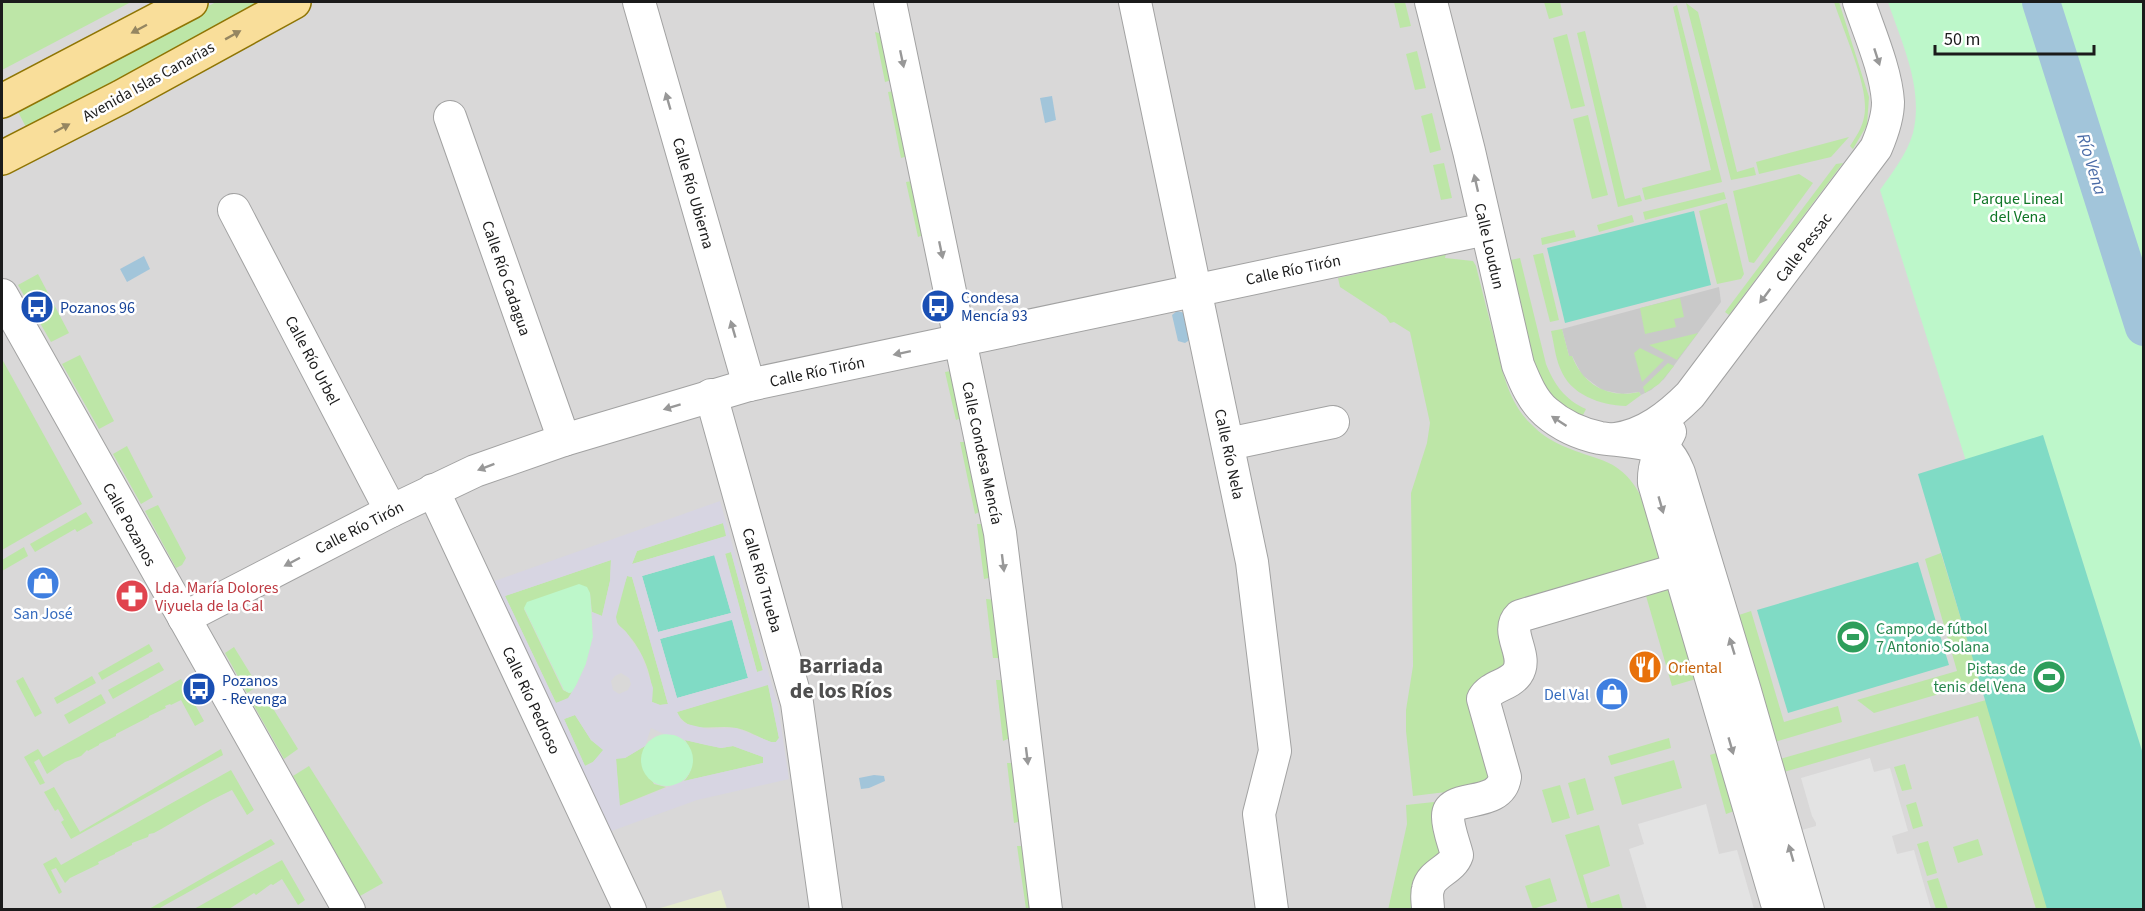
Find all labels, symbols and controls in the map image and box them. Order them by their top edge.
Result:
scale bar [1935,18,2094,56]
one-way arrow [131,24,148,34]
text: 50 m [1944,27,1980,52]
one-way arrow [225,30,242,40]
street label: Avenida Islas Canarias [78,36,219,127]
one-way arrow [1873,48,1882,66]
one-way arrow [897,50,907,68]
one-way arrow [663,92,672,110]
one-way arrow [54,123,71,133]
water label: Río Vena [2070,130,2113,198]
street label: Calle Río Ubierna [667,135,719,251]
one-way arrow [1471,174,1480,193]
park label: Parque Lineal del Vena [1973,188,2063,228]
street label: Calle Loudun [1468,201,1510,291]
street label: Calle Pessac [1770,208,1837,287]
street label: Calle Río Cadagua [476,218,536,339]
one-way arrow [937,241,946,260]
street label: Calle Río Tirón [1244,249,1343,291]
place label: Condesa Mencía 93 [961,287,1028,327]
bus stop icon: Condesa Mencía 93 [920,288,956,324]
one-way arrow [1759,288,1772,304]
bus stop icon: Pozanos 96 [19,289,55,325]
place label: Pozanos 96 [60,297,135,319]
street label: Calle Río Urbel [279,312,345,409]
one-way arrow [728,320,737,338]
one-way arrow [893,348,912,358]
street label: Calle Río Tirón [768,351,867,393]
street label: Calle Condesa Mencía [956,380,1008,527]
one-way arrow [663,403,681,412]
street label: Calle Río Nela [1209,407,1249,501]
one-way arrow [1551,416,1567,427]
one-way arrow [477,463,495,472]
street label: Calle Pozanos [97,479,161,570]
street label: Calle Río Tirón [311,496,408,560]
one-way arrow [1657,496,1666,514]
street label: Calle Río Trueba [737,525,788,635]
one-way arrow [999,553,1008,572]
one-way arrow [284,557,301,567]
shop icon: San José [25,565,61,601]
place label: Lda. María Dolores Viyuela de la Cal [155,577,279,617]
pharmacy icon: Lda. María Dolores Viyuela de la Cal [114,578,150,614]
place label: San José [13,603,73,625]
place label: Campo de fútbol 7 Antonio Solana [1876,618,1989,658]
sports icon: Campo de fútbol 7 Antonio Solana [1835,619,1871,655]
one-way arrow [1727,637,1736,655]
street label: Calle Río Pedroso [497,643,566,758]
restaurant icon: Oriental [1627,649,1663,685]
district label: Barriada de los Ríos [790,650,892,707]
place label: Oriental [1668,657,1722,679]
place label: Pistas de tenis del Vena [1933,658,2026,698]
sports icon: Pistas de tenis del Vena [2031,659,2067,695]
place label: Pozanos - Revenga [222,670,287,710]
bus stop icon: Pozanos - Revenga [181,671,217,707]
shop icon: Del Val [1594,676,1630,712]
place label: Del Val [1544,684,1589,706]
one-way arrow [1727,737,1737,755]
one-way arrow [1022,747,1031,766]
one-way arrow [1786,844,1795,862]

